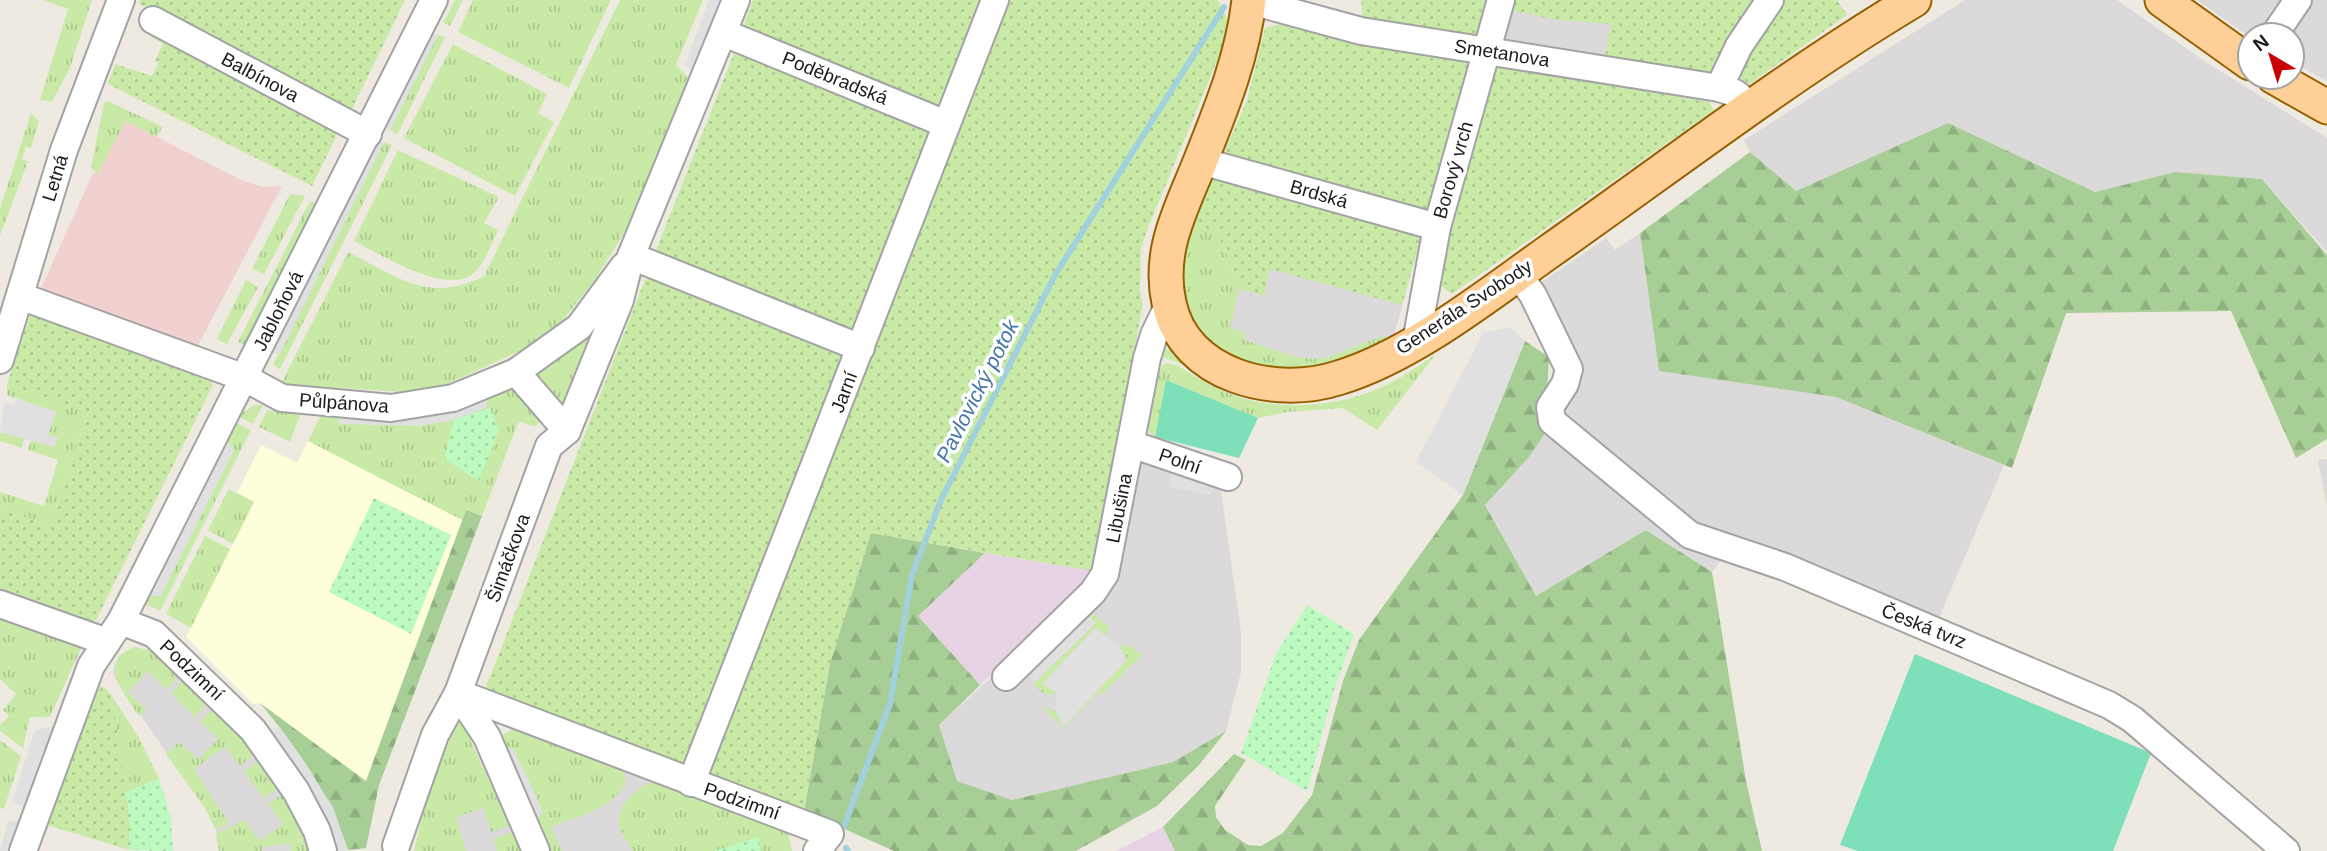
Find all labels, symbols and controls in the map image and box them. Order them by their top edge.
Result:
north arrow [2236,21,2306,91]
text: N [2249,30,2273,55]
street label: Smetanova [1453,35,1552,71]
street label: Poděbradská [779,47,891,109]
street label: Balbínova [218,48,303,106]
street label: Borový vrch [1429,119,1477,221]
street label: Letná [38,152,72,204]
street label: Brdská [1288,176,1351,212]
street label: Generála Svobody [1392,255,1536,359]
street label: Jabloňová [249,267,307,354]
water label: Pavlovický potok [931,315,1023,466]
street label: Jarní [827,368,862,415]
street label: Půlpánova [298,389,390,417]
street label: Polní [1156,444,1205,478]
street label: Libušina [1102,471,1136,545]
street label: Šimáčkova [482,510,534,605]
street label: Česká tvrz [1878,599,1970,653]
street label: Podzimní [156,635,229,705]
street label: Podzimní [701,778,784,824]

